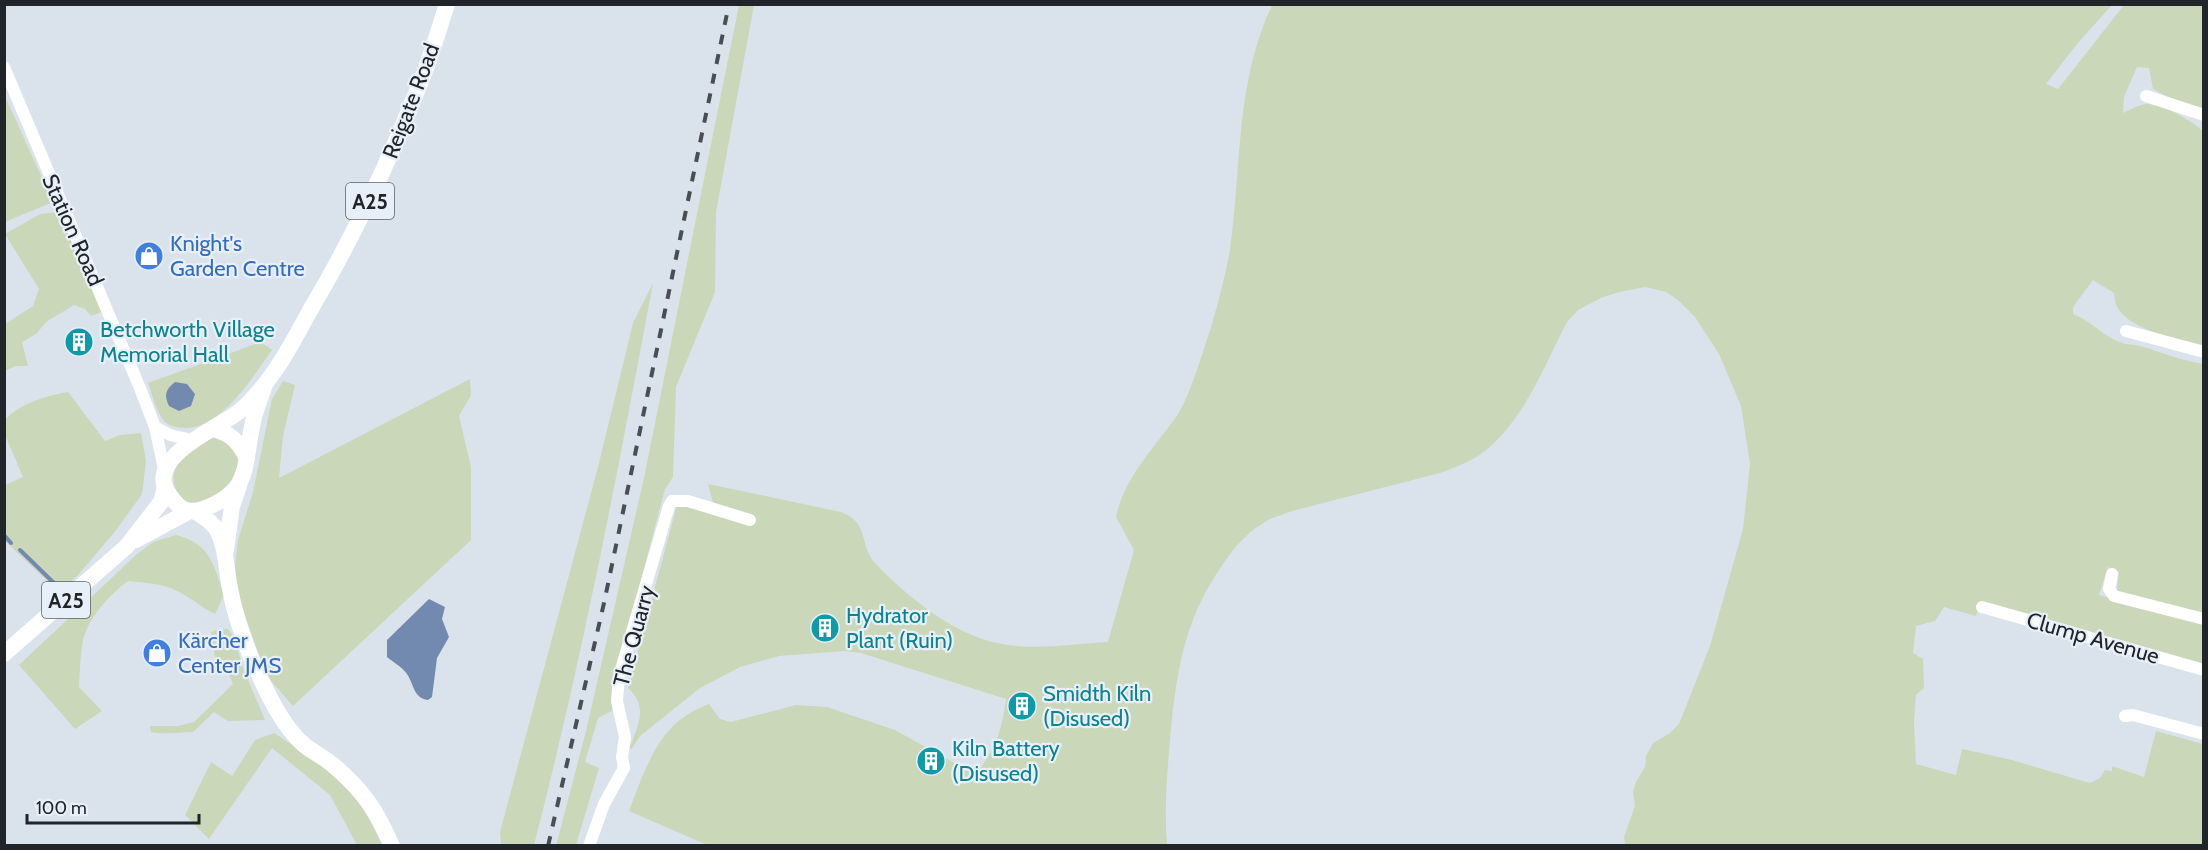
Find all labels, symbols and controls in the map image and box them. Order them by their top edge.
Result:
street label: Reigate Road [377,40,445,162]
street label: Station Road [36,170,110,290]
road number: A25 [346,183,394,219]
place label: Knight's Garden Centre [170,230,305,282]
shop icon: Knight's Garden Centre [133,240,165,272]
place label: Betchworth Village Memorial Hall [100,316,275,368]
building icon: Betchworth Village Memorial Hall [63,326,95,358]
road number: A25 [42,582,90,618]
street label: The Quarry [608,582,660,690]
place label: Hydrator Plant (Ruin) [846,602,953,654]
street label: Clump Avenue [2024,606,2162,670]
building icon: Hydrator Plant (Ruin) [809,612,841,644]
place label: Kärcher Center JMS [178,627,281,679]
shop icon: Kärcher Center JMS [141,637,173,669]
place label: Smidth Kiln (Disused) [1043,680,1151,732]
building icon: Smidth Kiln (Disused) [1006,690,1038,722]
place label: Kiln Battery (Disused) [952,735,1060,787]
building icon: Kiln Battery (Disused) [915,745,947,777]
scale bar [27,787,200,825]
text: 100 m [36,797,87,819]

